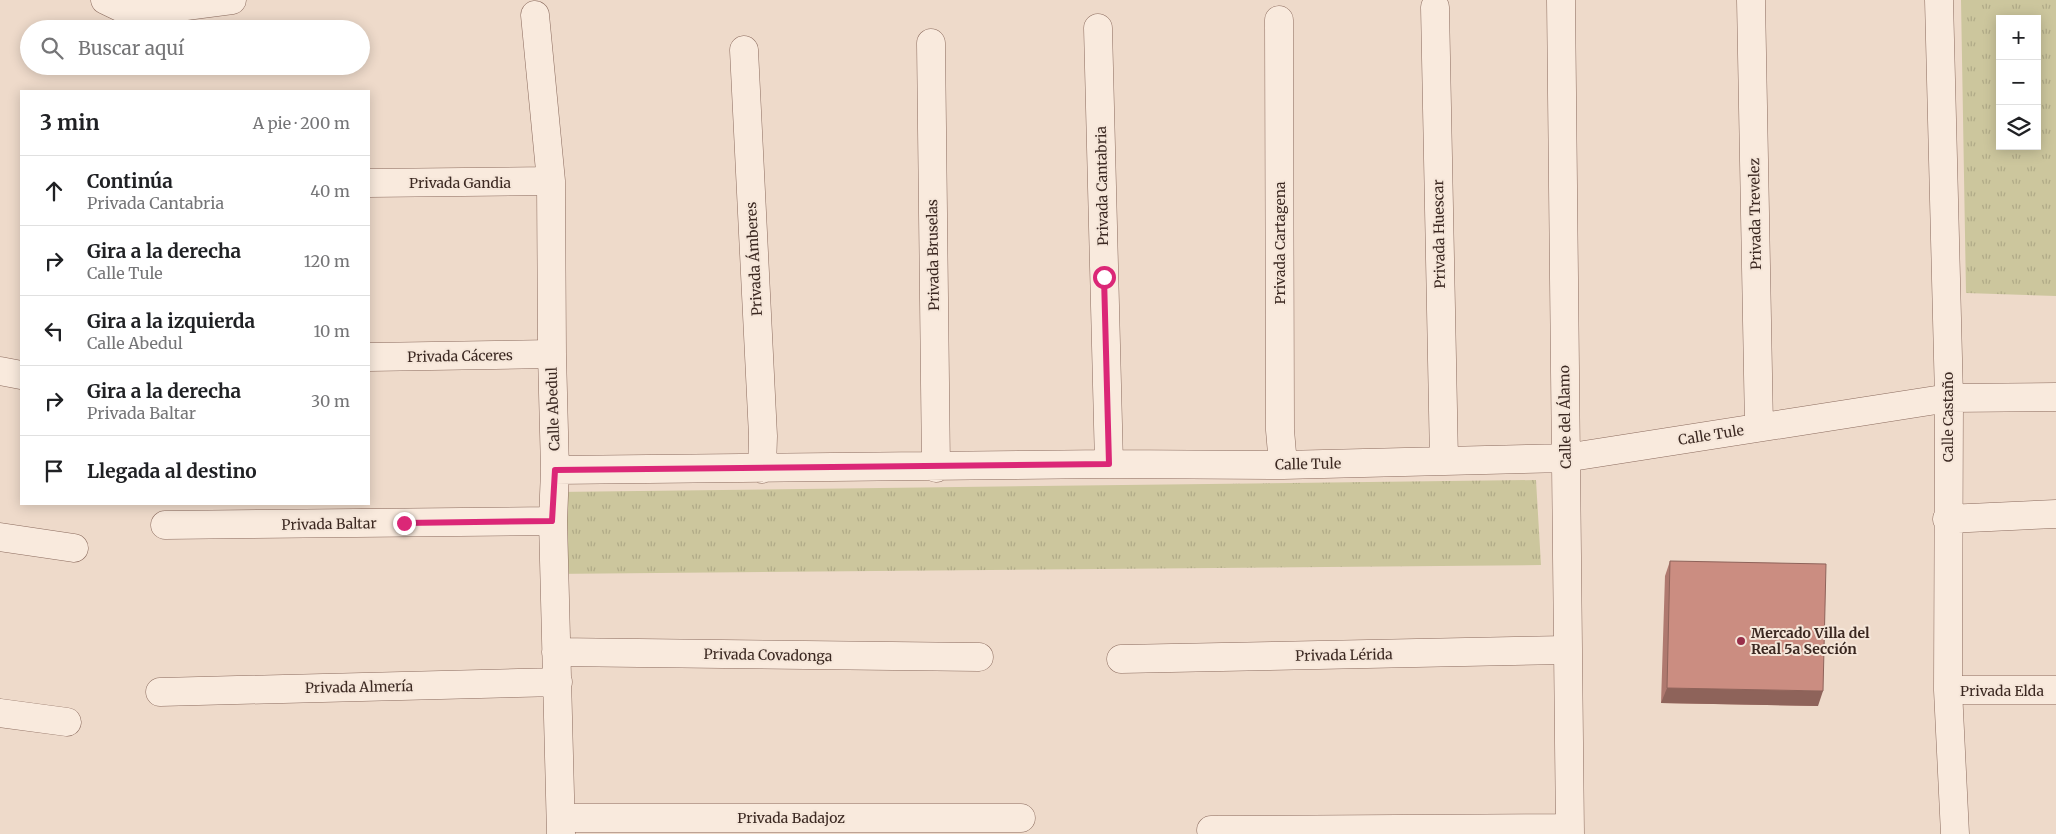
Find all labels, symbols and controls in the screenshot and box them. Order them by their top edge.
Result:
map controls [1996,15,2041,150]
button: + [1996,15,2041,60]
search box [20,20,370,75]
icon: search [38,34,66,62]
text: Buscar aquí [78,36,184,60]
button: − [1996,60,2041,105]
button: layers [1996,105,2041,150]
text: 3 min [40,109,99,136]
text: A pie · 200 m [253,113,350,133]
street label: Privada Cantabria [1092,125,1112,246]
street label: Privada Trevelez [1745,158,1765,270]
text: Continúa [87,169,173,193]
street label: Privada Gandia [409,174,511,192]
icon: ahead [40,177,68,205]
street label: Privada Huescar [1429,179,1449,289]
text: 40 m [310,181,350,201]
street label: Privada Cartagena [1271,181,1289,304]
text: Privada Cantabria [87,193,224,213]
street label: Privada Bruselas [923,199,943,311]
street label: Privada Ámberes [742,201,766,317]
text: Gira a la derecha [87,239,241,263]
icon: right [40,247,68,275]
text: 120 m [304,251,350,271]
text: Calle Tule [87,263,163,283]
route start [1093,266,1116,289]
text: Gira a la izquierda [87,309,255,333]
icon: left [40,317,68,345]
text: 10 m [313,321,350,341]
text: Calle Abedul [87,333,183,353]
street label: Privada Cáceres [407,346,513,366]
street label: Calle del Álamo [1555,365,1575,469]
street label: Calle Abedul [543,366,563,451]
street label: Calle Castaño [1939,372,1957,462]
text: Gira a la derecha [87,379,241,403]
icon: right [40,387,68,415]
text: 30 m [311,391,350,411]
text: Privada Baltar [87,403,196,423]
street label: Calle Tule [1677,421,1745,449]
street label: Calle Tule [1275,454,1341,474]
icon: arrive [40,457,68,485]
text: Llegada al destino [87,459,257,483]
route end [393,512,416,535]
street label: Privada Baltar [281,514,377,534]
place label: Mercado Villa del Real 5a Sección [1751,624,1870,658]
marker: Mercado Villa del Real 5a Sección [1735,635,1747,647]
street label: Privada Covadonga [703,645,833,665]
street label: Privada Lérida [1295,645,1393,665]
street label: Privada Almería [305,677,414,697]
street label: Privada Elda [1960,682,2044,700]
street label: Privada Badajoz [737,809,845,827]

